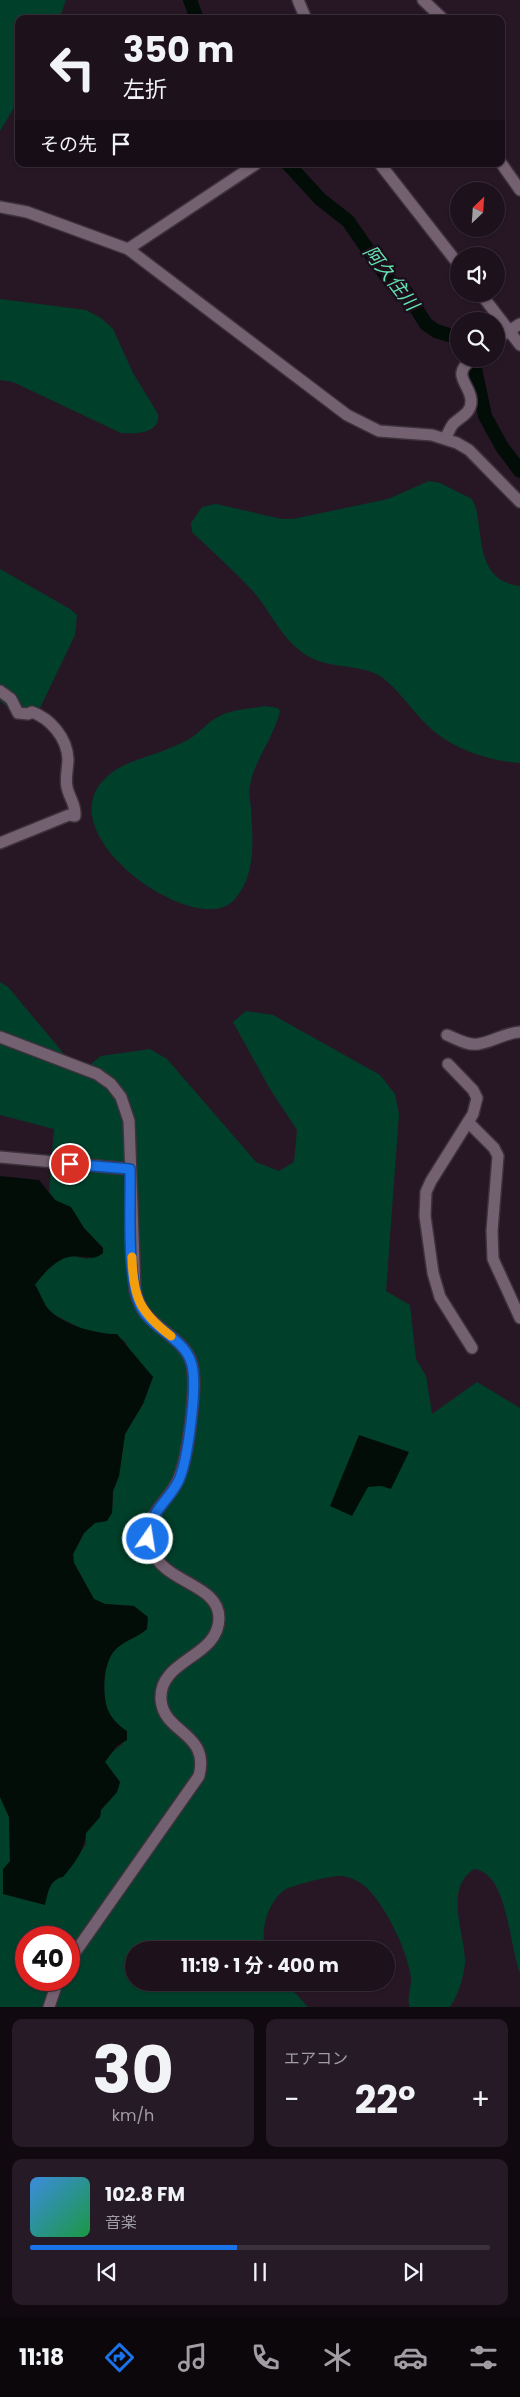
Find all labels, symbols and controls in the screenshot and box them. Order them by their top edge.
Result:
text: 350 m [123,25,234,74]
icon: left [40,35,105,100]
text: 左折 [123,74,167,105]
icon: arrive [107,130,135,158]
text: その先 [40,131,97,158]
north arrow [450,182,505,238]
map controls [450,182,505,367]
water label: 阿久住川 [357,240,426,318]
button: sound [450,247,505,302]
button: search [450,312,505,367]
pin [49,1143,91,1185]
icon: arrive [56,1150,84,1178]
position arrow [121,1512,173,1564]
speed limit sign: 40 [15,1926,80,1991]
text: 11:19 · 1 分 · 400 m [181,1952,339,1979]
text: 30 [92,2025,174,2116]
text: エアコン [284,2047,348,2070]
text: 22° [355,2073,416,2126]
text: − [284,2080,299,2119]
text: + [471,2080,490,2119]
text: km/h [112,2104,154,2127]
text: 102.8 FM [105,2181,185,2208]
text: 音楽 [105,2211,137,2234]
icon: previous [93,2258,121,2286]
icon: pause [246,2258,274,2286]
icon: next [399,2258,427,2286]
icon: directions [102,2340,137,2375]
icon: music [175,2340,210,2375]
icon: phone [248,2340,283,2375]
icon: climate [320,2340,355,2375]
icon: car [393,2340,428,2375]
icon: filters [466,2340,501,2375]
text: 11:18 [19,2342,64,2373]

